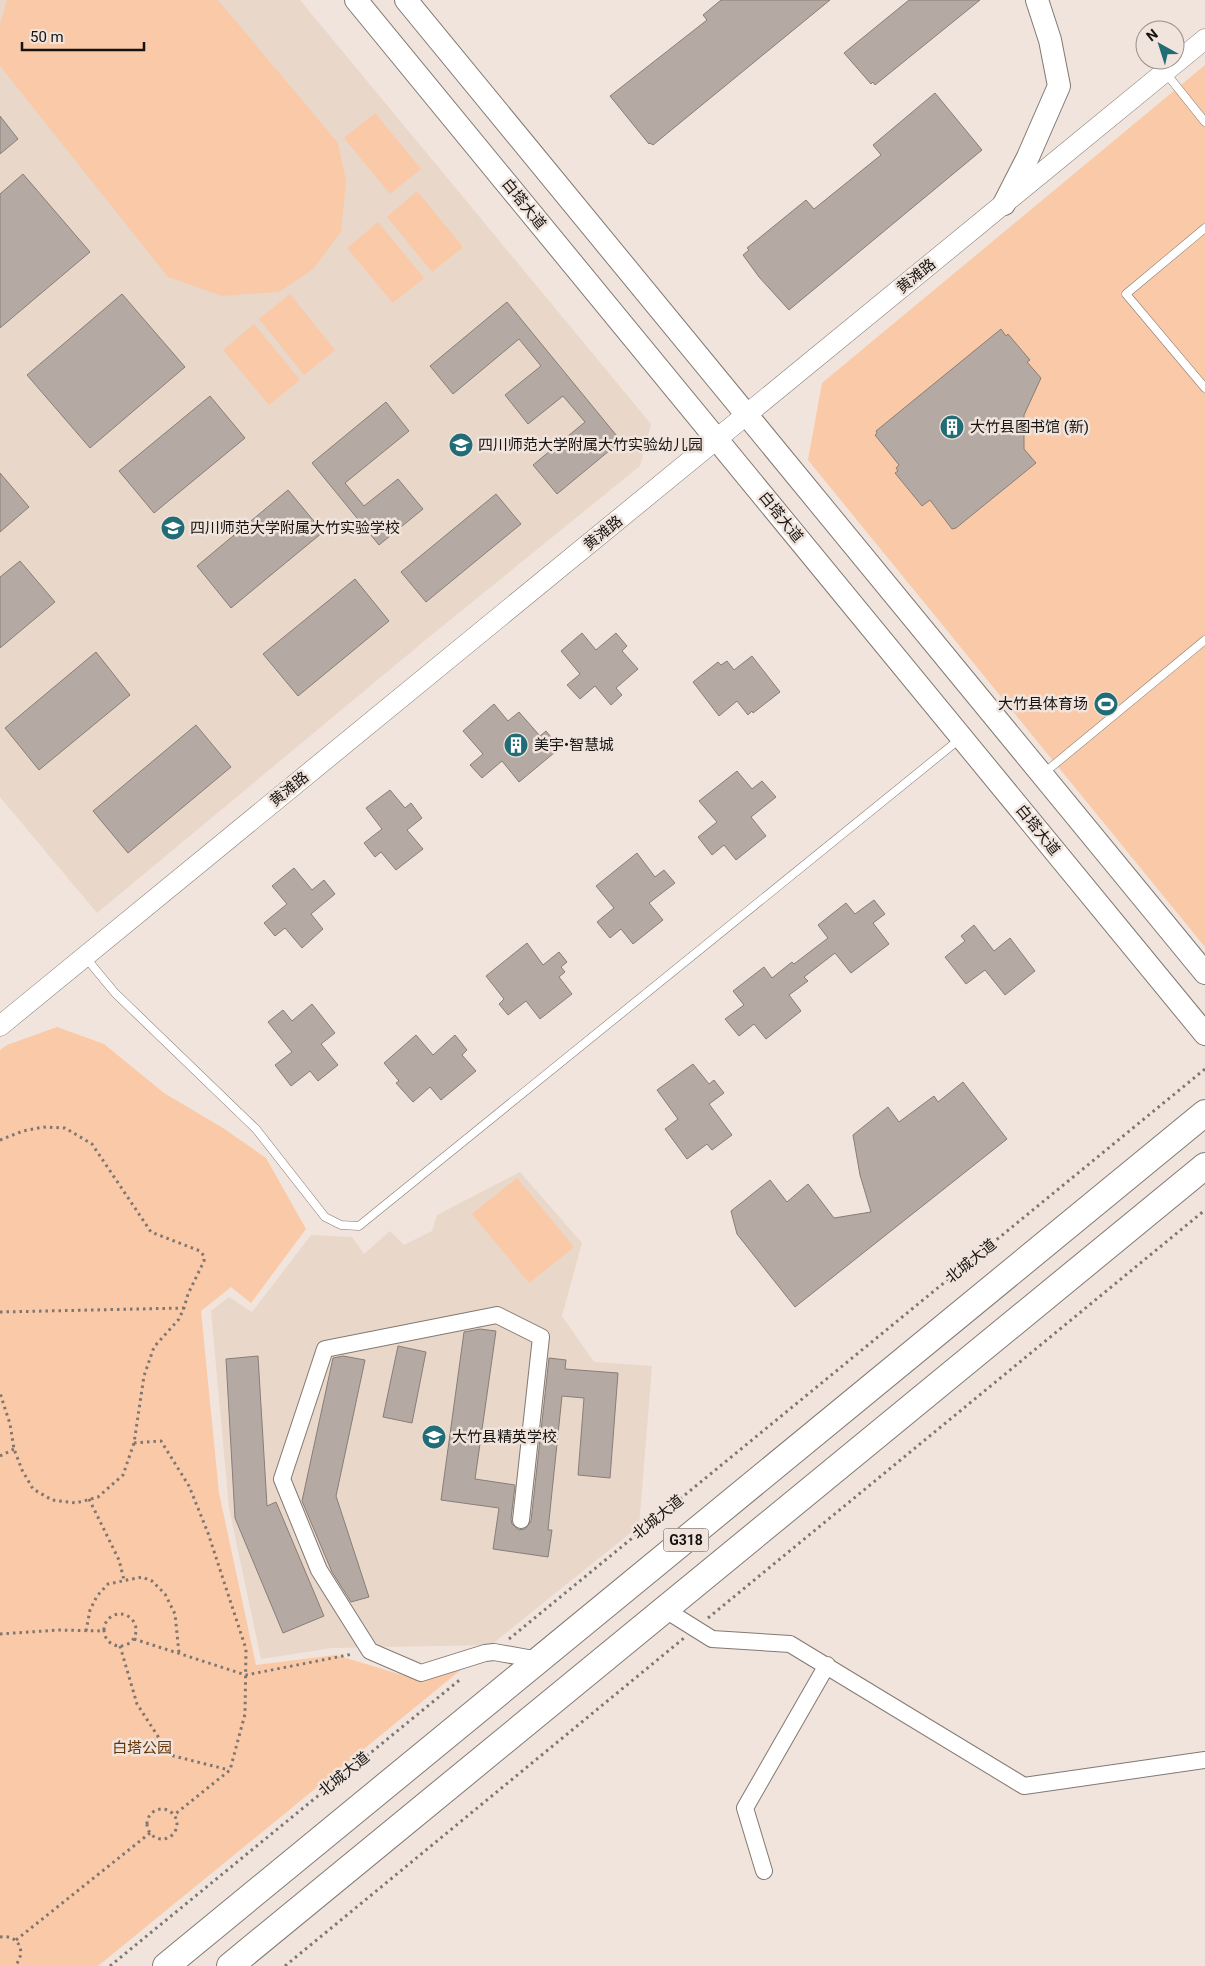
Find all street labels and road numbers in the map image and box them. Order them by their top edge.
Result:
street label: 白塔大道 [498,175,550,233]
street label: 黄滩路 [893,255,939,297]
street label: 白塔大道 [755,488,807,546]
street label: 黄滩路 [580,512,626,554]
street label: 黄滩路 [266,768,312,810]
street label: 白塔大道 [1012,801,1064,859]
street label: 北城大道 [942,1235,1000,1287]
street label: 北城大道 [629,1491,687,1543]
road number: G318 [664,1528,708,1552]
street label: 北城大道 [315,1748,373,1800]

